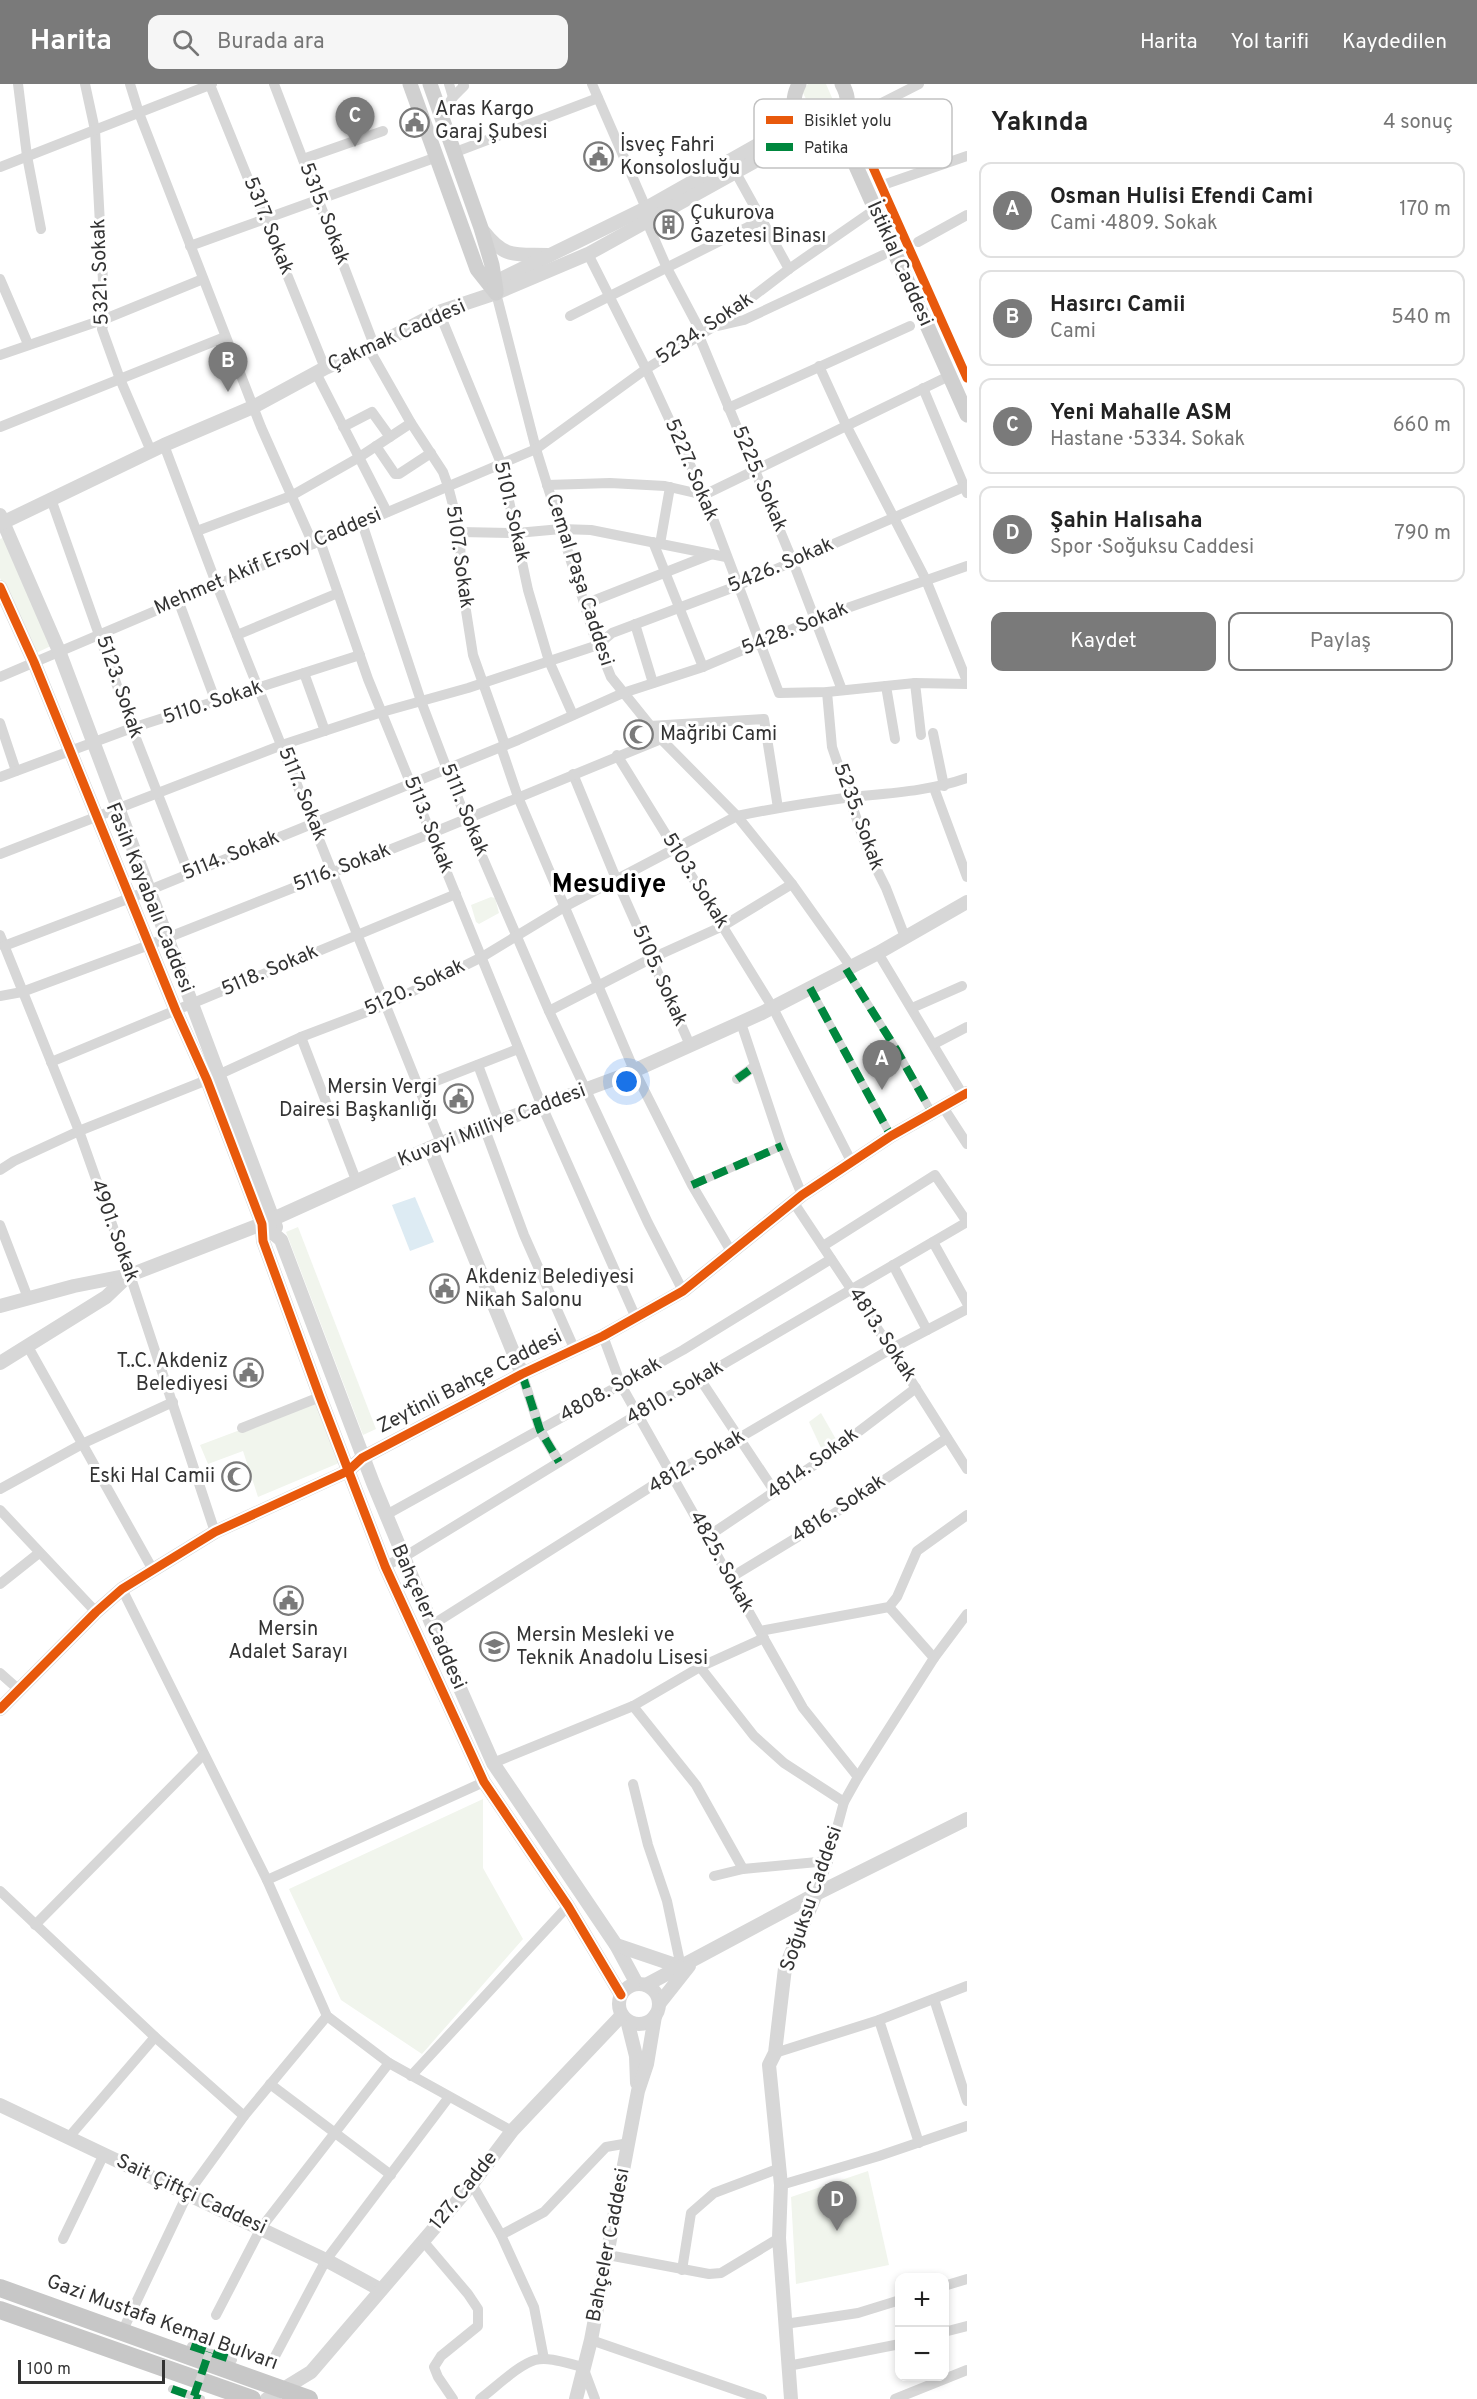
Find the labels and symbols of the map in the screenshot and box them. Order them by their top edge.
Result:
place label: Aras Kargo Garaj Şubesi [435,97,548,146]
pin: C [336,98,374,147]
legend [754,99,952,168]
public building icon: Aras Kargo Garaj Şubesi [398,106,430,138]
text: Bisiklet yolu [804,112,892,132]
place label: İsveç Fahri Konsolosluğu [620,132,740,182]
text: Patika [804,139,848,159]
public building icon: İsveç Fahri Konsolosluğu [583,141,615,173]
street label: 5315. Sokak [293,159,355,269]
street label: 5317. Sokak [237,173,299,279]
street label: İstiklal Caddesi [860,197,939,331]
place label: Çukurova Gazetesi Binası [690,201,826,250]
building icon: Çukurova Gazetesi Binası [653,209,685,241]
street label: 5321. Sokak [86,218,116,326]
street label: 5234. Sokak [651,287,759,371]
street label: Çakmak Caddesi [324,294,470,378]
pin: B [208,342,248,392]
street label: 5227. Sokak [658,415,724,525]
street label: 5225. Sokak [725,422,793,536]
street label: 5101. Sokak [487,459,535,565]
street label: Cemal Paşa Caddesi [539,490,619,670]
street label: Mehmet Akif Ersoy Caddesi [150,502,386,622]
street label: 5107. Sokak [439,504,479,610]
street label: 5426. Sokak [724,532,838,600]
street label: 5428. Sokak [738,596,852,662]
street label: 5123. Sokak [89,632,149,742]
street label: 5110. Sokak [160,675,266,731]
mosque icon: Mağribi Cami [623,719,655,751]
place label: Mağribi Cami [660,722,777,748]
street label: 5117. Sokak [271,743,333,845]
street label: 5111. Sokak [434,760,494,860]
street label: 5235. Sokak [827,760,889,874]
street label: 5113. Sokak [397,773,459,877]
street label: Fasih Kayabalı Caddesi [99,799,199,997]
street label: 5114. Sokak [179,825,283,887]
street label: 5103. Sokak [655,828,735,934]
street label: 5116. Sokak [289,837,395,899]
district label: Mesudiye [552,869,666,902]
street label: 5105. Sokak [625,921,693,1031]
street label: 5118. Sokak [218,939,322,1003]
street label: 5120. Sokak [360,953,470,1023]
pin: A [862,1040,902,1090]
your location [612,1067,641,1096]
place label: Mersin Vergi Dairesi Başkanlığı [279,1075,437,1124]
street label: Kuvayi Milliye Caddesi [394,1078,590,1174]
public building icon: Mersin Vergi Dairesi Başkanlığı [442,1083,474,1115]
street label: 4901. Sokak [83,1176,145,1286]
place label: Akdeniz Belediyesi Nikah Salonu [465,1265,634,1314]
public building icon: Akdeniz Belediyesi Nikah Salonu [428,1273,460,1305]
street label: 4813. Sokak [842,1283,922,1387]
street label: Zeytinli Bahçe Caddesi [373,1324,567,1440]
place label: T..C. Akdeniz Belediyesi [117,1349,228,1398]
street label: 4808. Sokak [555,1351,667,1429]
street label: 4810. Sokak [622,1355,728,1431]
public building icon: T..C. Akdeniz Belediyesi [233,1357,265,1389]
street label: 4814. Sokak [762,1422,864,1506]
street label: 4812. Sokak [644,1424,750,1500]
mosque icon: Eski Hal Camii [220,1461,252,1493]
place label: Eski Hal Camii [89,1464,215,1490]
street label: 4816. Sokak [787,1469,891,1549]
street label: 4825. Sokak [682,1507,760,1617]
street label: Bahçeler Caddesi [384,1540,472,1694]
public building icon: Mersin Adalet Sarayı [272,1584,304,1616]
place label: Mersin Adalet Sarayı [228,1617,348,1666]
place label: Mersin Mesleki ve Teknik Anadolu Lisesi [516,1623,708,1672]
school or university icon: Mersin Mesleki ve Teknik Anadolu Lisesi [479,1631,511,1663]
street label: Soğuksu Caddesi [775,1823,849,1975]
street label: 127. Cadde [424,2146,504,2236]
street label: Sait Çiftçi Caddesi [112,2149,270,2241]
street label: Bahçeler Caddesi [581,2166,637,2324]
pin: D [818,2182,856,2231]
street label: Gazi Mustafa Kemal Bulvarı [43,2269,281,2377]
scale bar [18,2357,165,2384]

